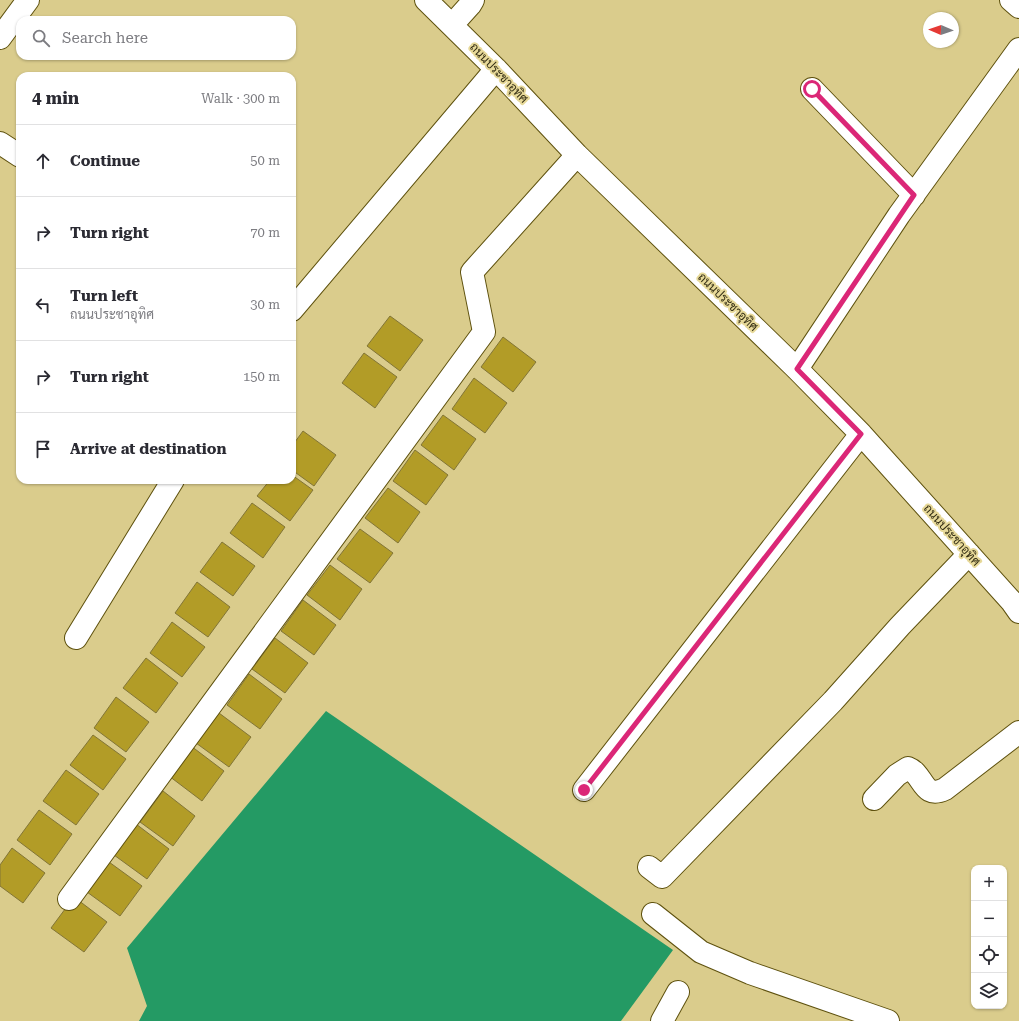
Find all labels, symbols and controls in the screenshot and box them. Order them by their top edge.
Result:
north arrow [923,12,959,48]
search box [16,16,296,60]
icon: search [30,27,52,49]
text: Search here [62,29,148,47]
street label: ถนนประชาอุทิศ [466,40,531,107]
route start [803,80,821,98]
text: 4 min [32,88,79,108]
text: Walk · 300 m [201,91,280,106]
icon: ahead [32,150,54,172]
text: Continue [70,152,140,170]
text: 50 m [250,153,280,168]
icon: right [32,222,54,244]
text: Turn right [70,224,149,242]
text: 70 m [250,225,280,240]
street label: ถนนประชาอุทิศ [694,270,761,335]
text: Turn left [70,287,138,305]
icon: left [32,294,54,316]
text: 30 m [250,297,280,312]
text: ถนนประชาอุทิศ [70,307,154,322]
icon: right [32,366,54,388]
text: Turn right [70,368,149,386]
text: 150 m [243,369,280,384]
icon: arrive [32,438,54,460]
text: Arrive at destination [70,440,226,458]
street label: ถนนประชาอุทิศ [919,501,983,570]
route end [575,781,593,799]
map controls [971,865,1007,1009]
button: + [971,865,1007,901]
button: − [971,901,1007,937]
button: locate [971,937,1007,973]
button: layers [971,973,1007,1009]

